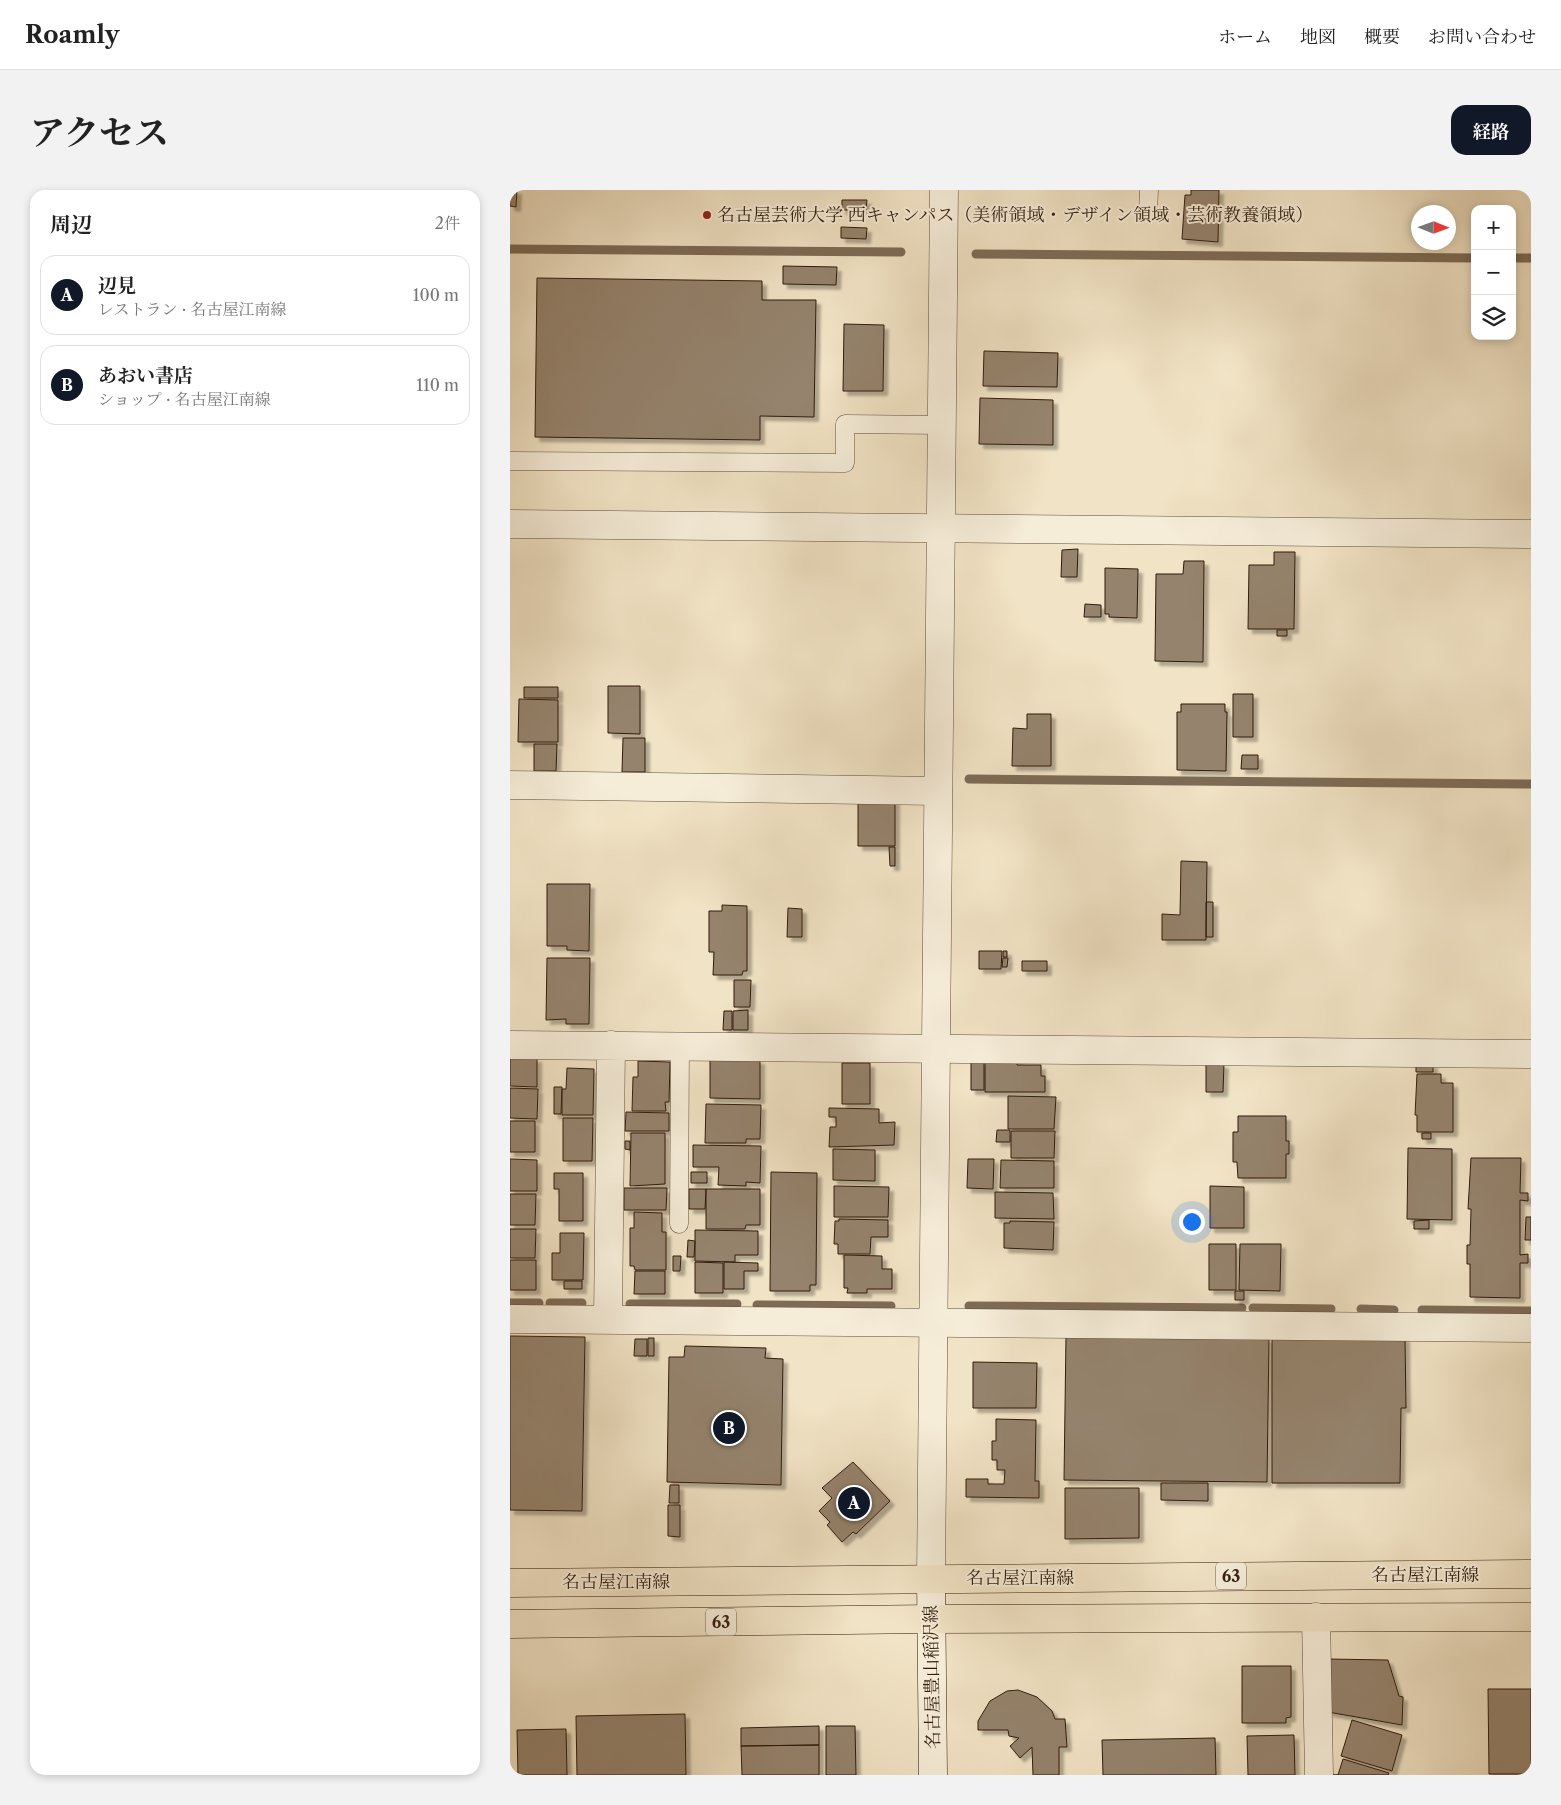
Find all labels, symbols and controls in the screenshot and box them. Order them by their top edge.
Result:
text: Roamly [25,20,119,49]
text: ホーム [1218,26,1272,48]
text: 地図 [1300,26,1336,48]
text: 概要 [1364,26,1400,48]
text: お問い合わせ [1428,26,1536,48]
button: 経路 [1451,105,1531,155]
text: アクセス [30,111,169,154]
place label: 名古屋芸術大学 西キャンパス（美術領域・デザイン領域・芸術教養領域） [717,204,1313,226]
north arrow [1411,205,1456,250]
map controls [1471,205,1516,340]
button: + [1471,205,1516,250]
marker: 名古屋芸術大学 西キャンパス（美術領域・デザイン領域・芸術教養領域） [701,209,713,221]
text: 周辺 [50,212,92,237]
text: 2件 [435,213,460,233]
button: − [1471,250,1516,295]
text: 辺見 [98,274,136,297]
text: A [61,285,73,305]
text: 100 m [413,285,459,305]
button: layers [1471,295,1516,340]
text: レストラン · 名古屋江南線 [98,299,287,319]
text: あおい書店 [98,364,193,387]
text: B [61,375,73,395]
text: 110 m [416,375,459,395]
text: ショップ · 名古屋江南線 [98,389,271,409]
your location [1179,1209,1205,1235]
pin: B [713,1409,745,1447]
pin: A [838,1484,870,1522]
road number: 63 [1216,1562,1246,1590]
street label: 名古屋江南線 [1371,1564,1479,1586]
street label: 名古屋江南線 [966,1567,1074,1589]
street label: 名古屋江南線 [562,1571,670,1593]
street label: 名古屋豊山稲沢線 [920,1605,944,1749]
road number: 63 [706,1608,736,1635]

